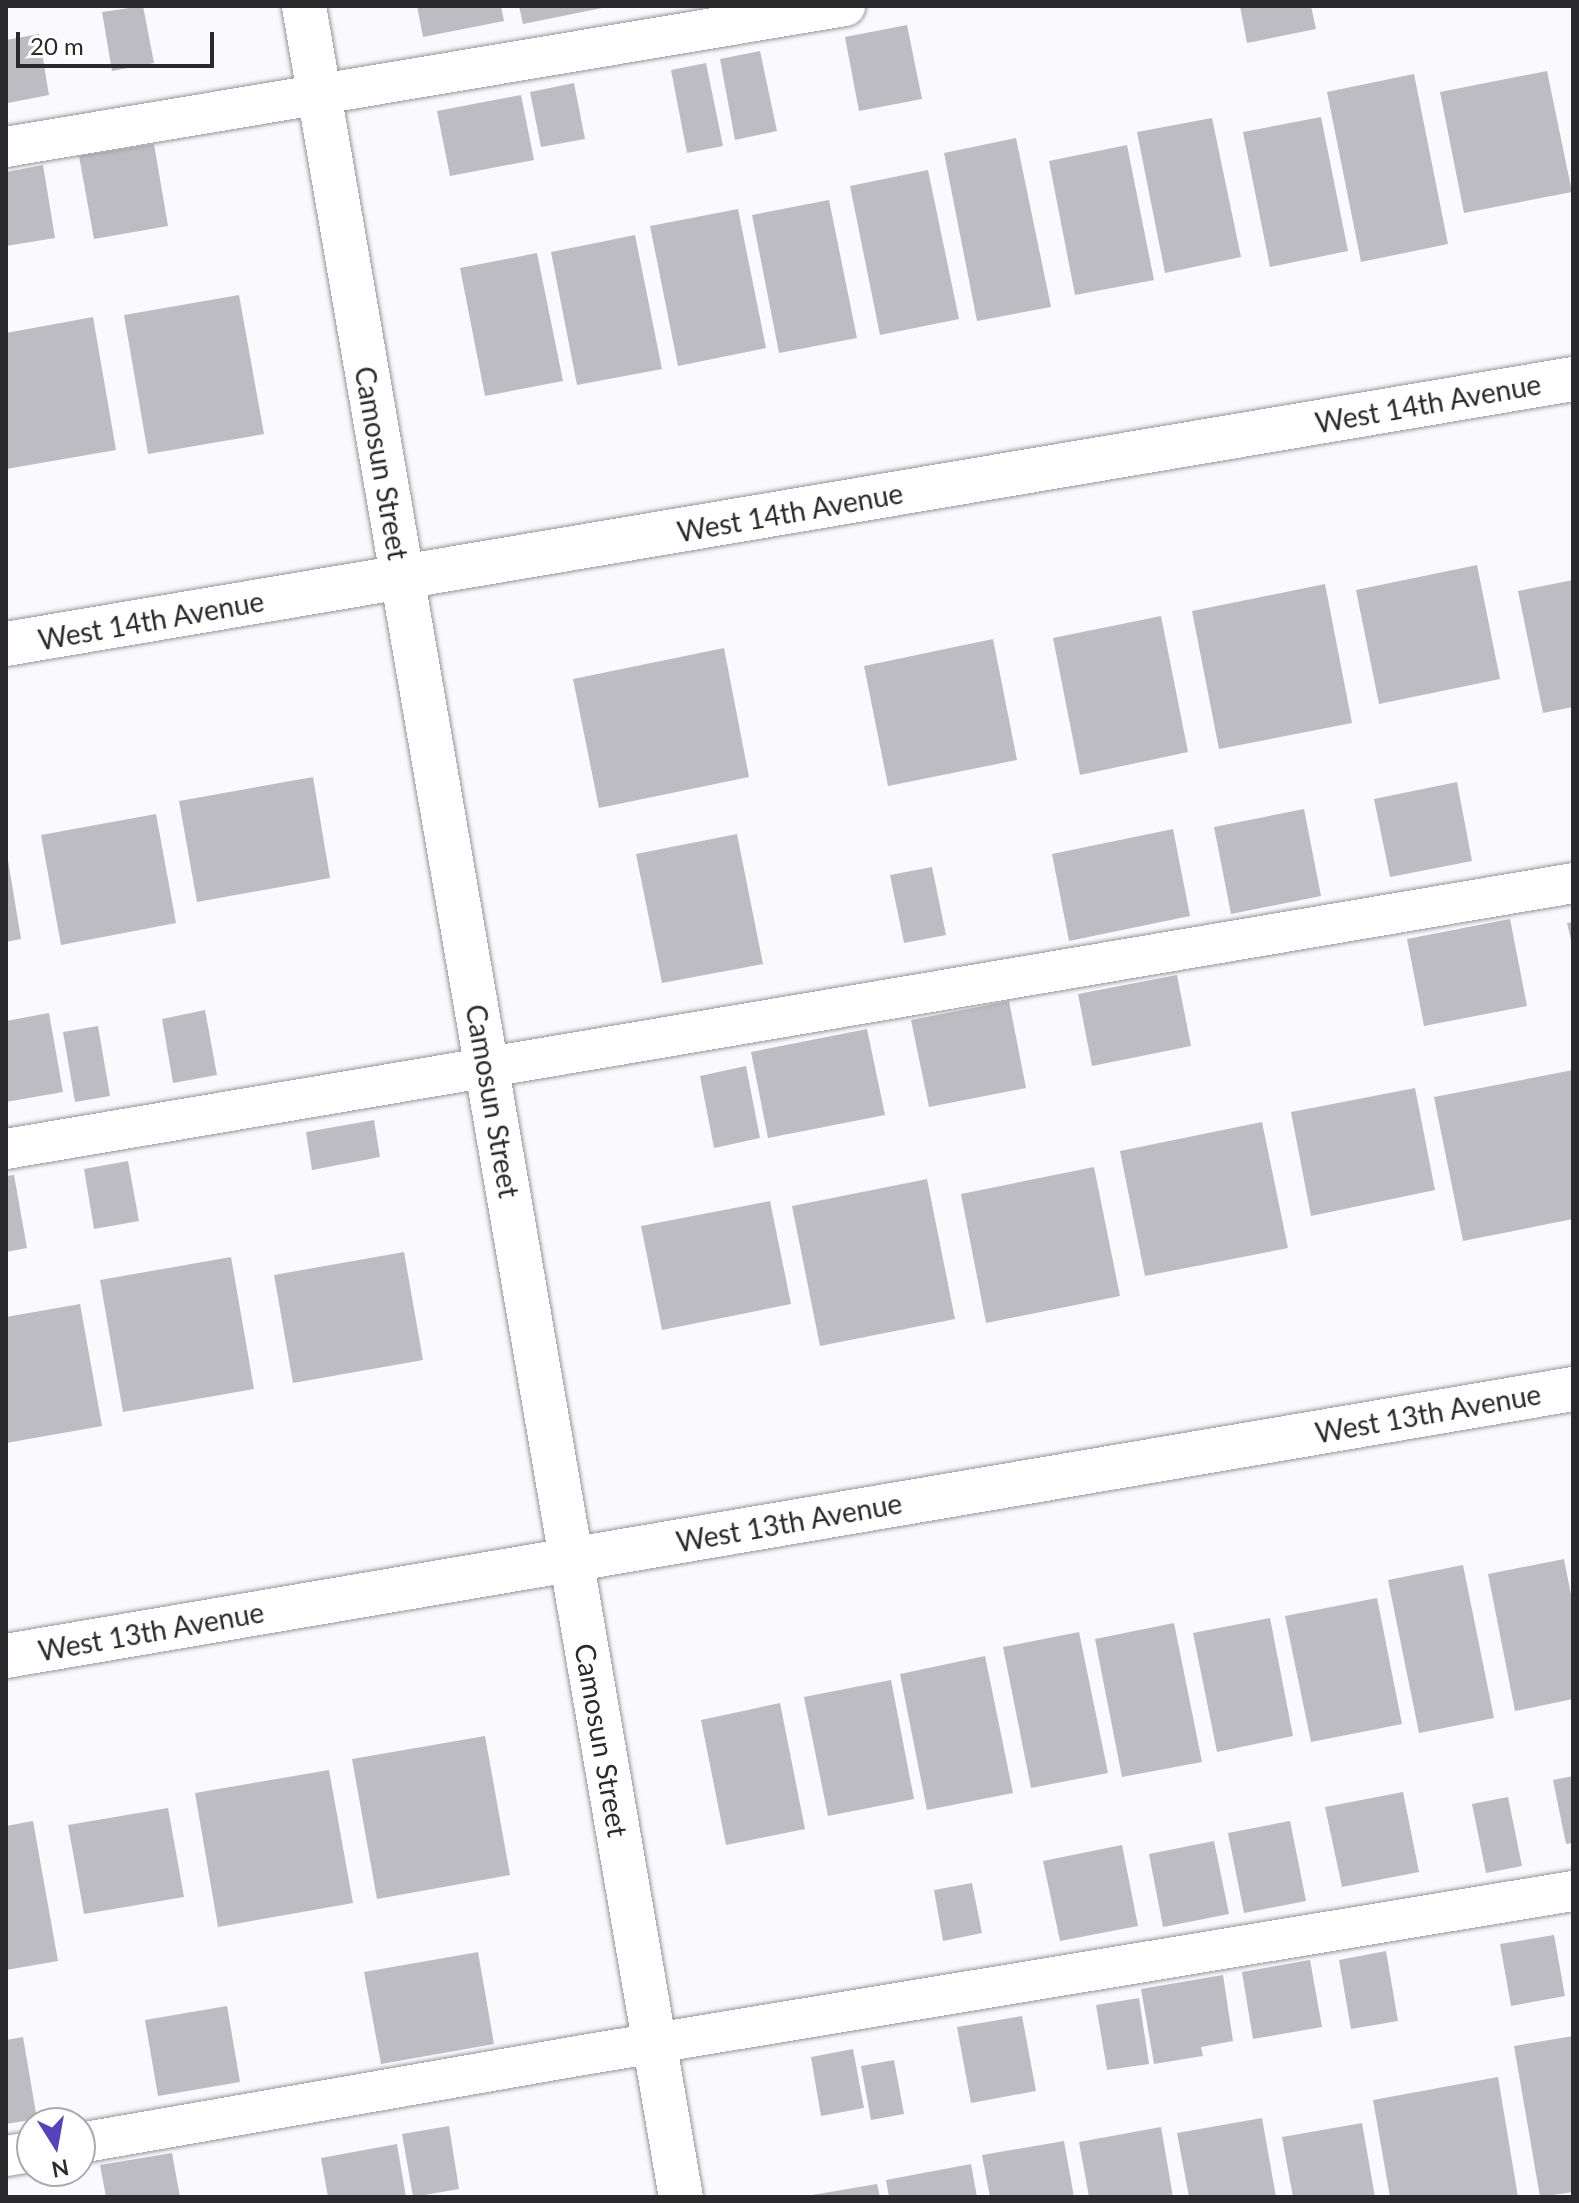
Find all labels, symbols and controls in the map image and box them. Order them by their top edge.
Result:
scale bar [20,16,218,66]
text: 20 m [30,31,84,60]
street label: Camosun Street [348,364,416,562]
street label: West 14th Avenue [1312,367,1544,439]
street label: West 14th Avenue [674,476,906,548]
street label: West 14th Avenue [35,584,267,656]
street label: Camosun Street [459,1002,527,1200]
street label: West 13th Avenue [1312,1377,1544,1449]
street label: West 13th Avenue [673,1486,905,1558]
street label: West 13th Avenue [35,1595,267,1667]
street label: Camosun Street [568,1641,636,1839]
north arrow [16,2107,96,2187]
text: N [49,2154,71,2184]

